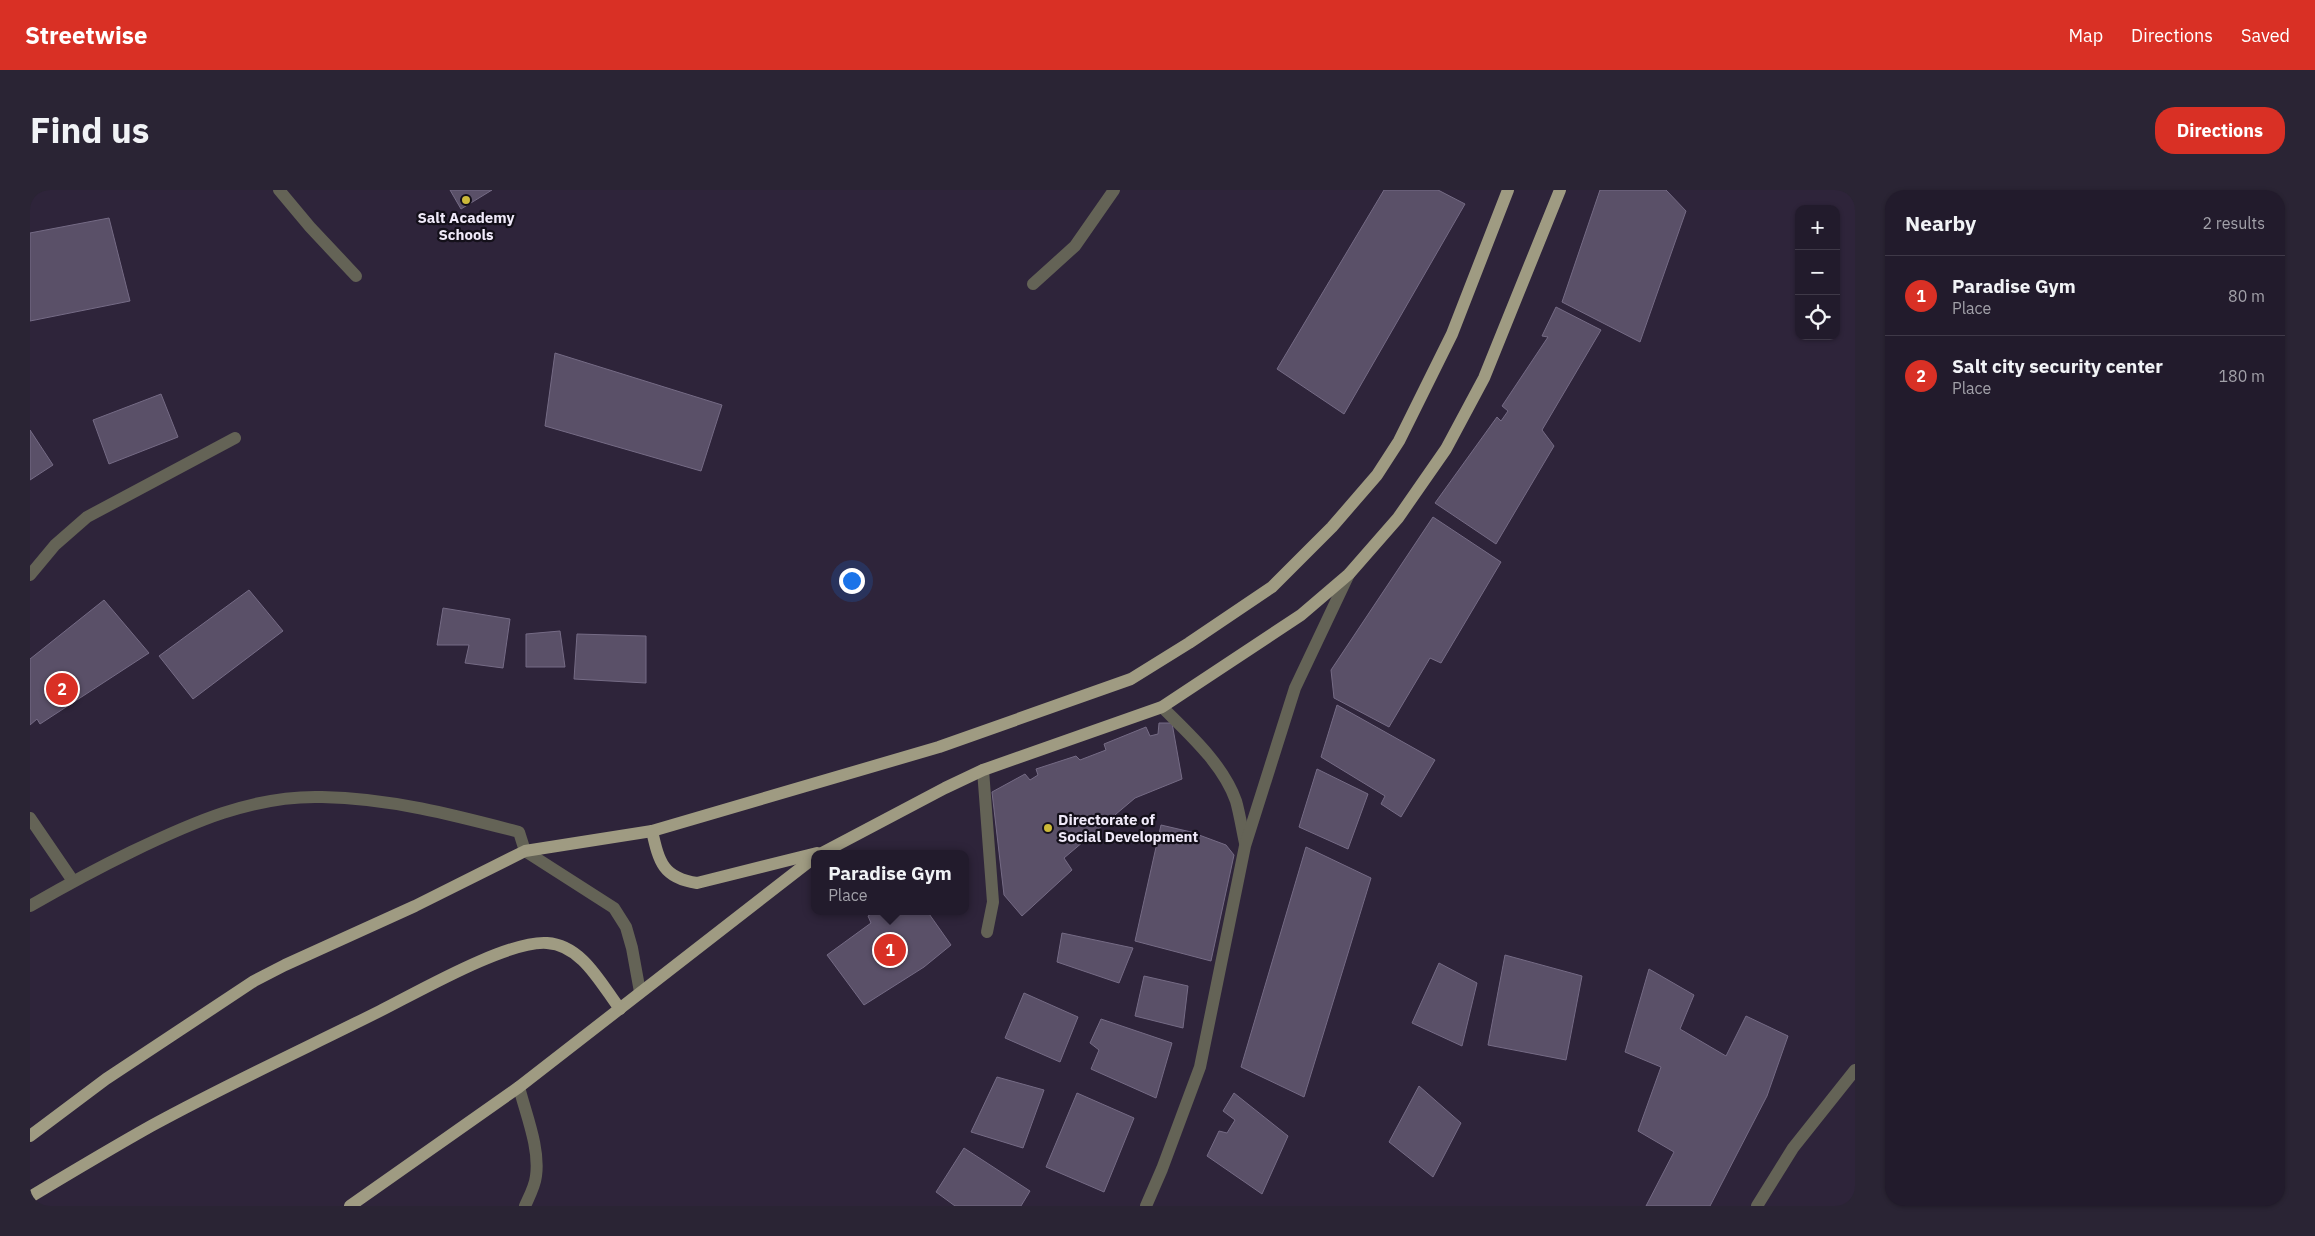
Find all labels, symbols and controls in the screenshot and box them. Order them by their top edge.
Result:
text: Streetwise [25,19,147,51]
text: Map [2068,24,2103,47]
text: Directions [2131,24,2213,47]
text: Saved [2241,24,2290,47]
text: Find us [30,107,149,153]
button: Directions [2155,107,2285,154]
marker: Salt Academy Schools [460,194,472,206]
map controls [1795,205,1840,340]
button: + [1795,205,1840,250]
place label: Salt Academy Schools [417,208,515,244]
text: Nearby [1905,209,1976,237]
text: 2 results [2202,213,2265,233]
button: − [1795,250,1840,295]
text: Paradise Gym [1952,274,2076,298]
text: 1 [1916,286,1926,306]
text: 80 m [2228,286,2265,306]
button: locate [1795,295,1840,340]
text: Place [1952,298,1991,318]
text: Salt city security center [1952,354,2163,378]
text: 2 [1916,366,1926,386]
text: 180 m [2218,366,2265,386]
text: Place [1952,378,1991,398]
your location [839,568,865,594]
pin: 2 [46,670,78,708]
place label: Directorate of Social Development [1058,810,1199,846]
marker: Directorate of Social Development [1042,822,1054,834]
popup [811,850,969,915]
text: Paradise Gym [828,861,952,885]
text: Place [828,885,867,905]
pin: 1 [874,931,906,969]

